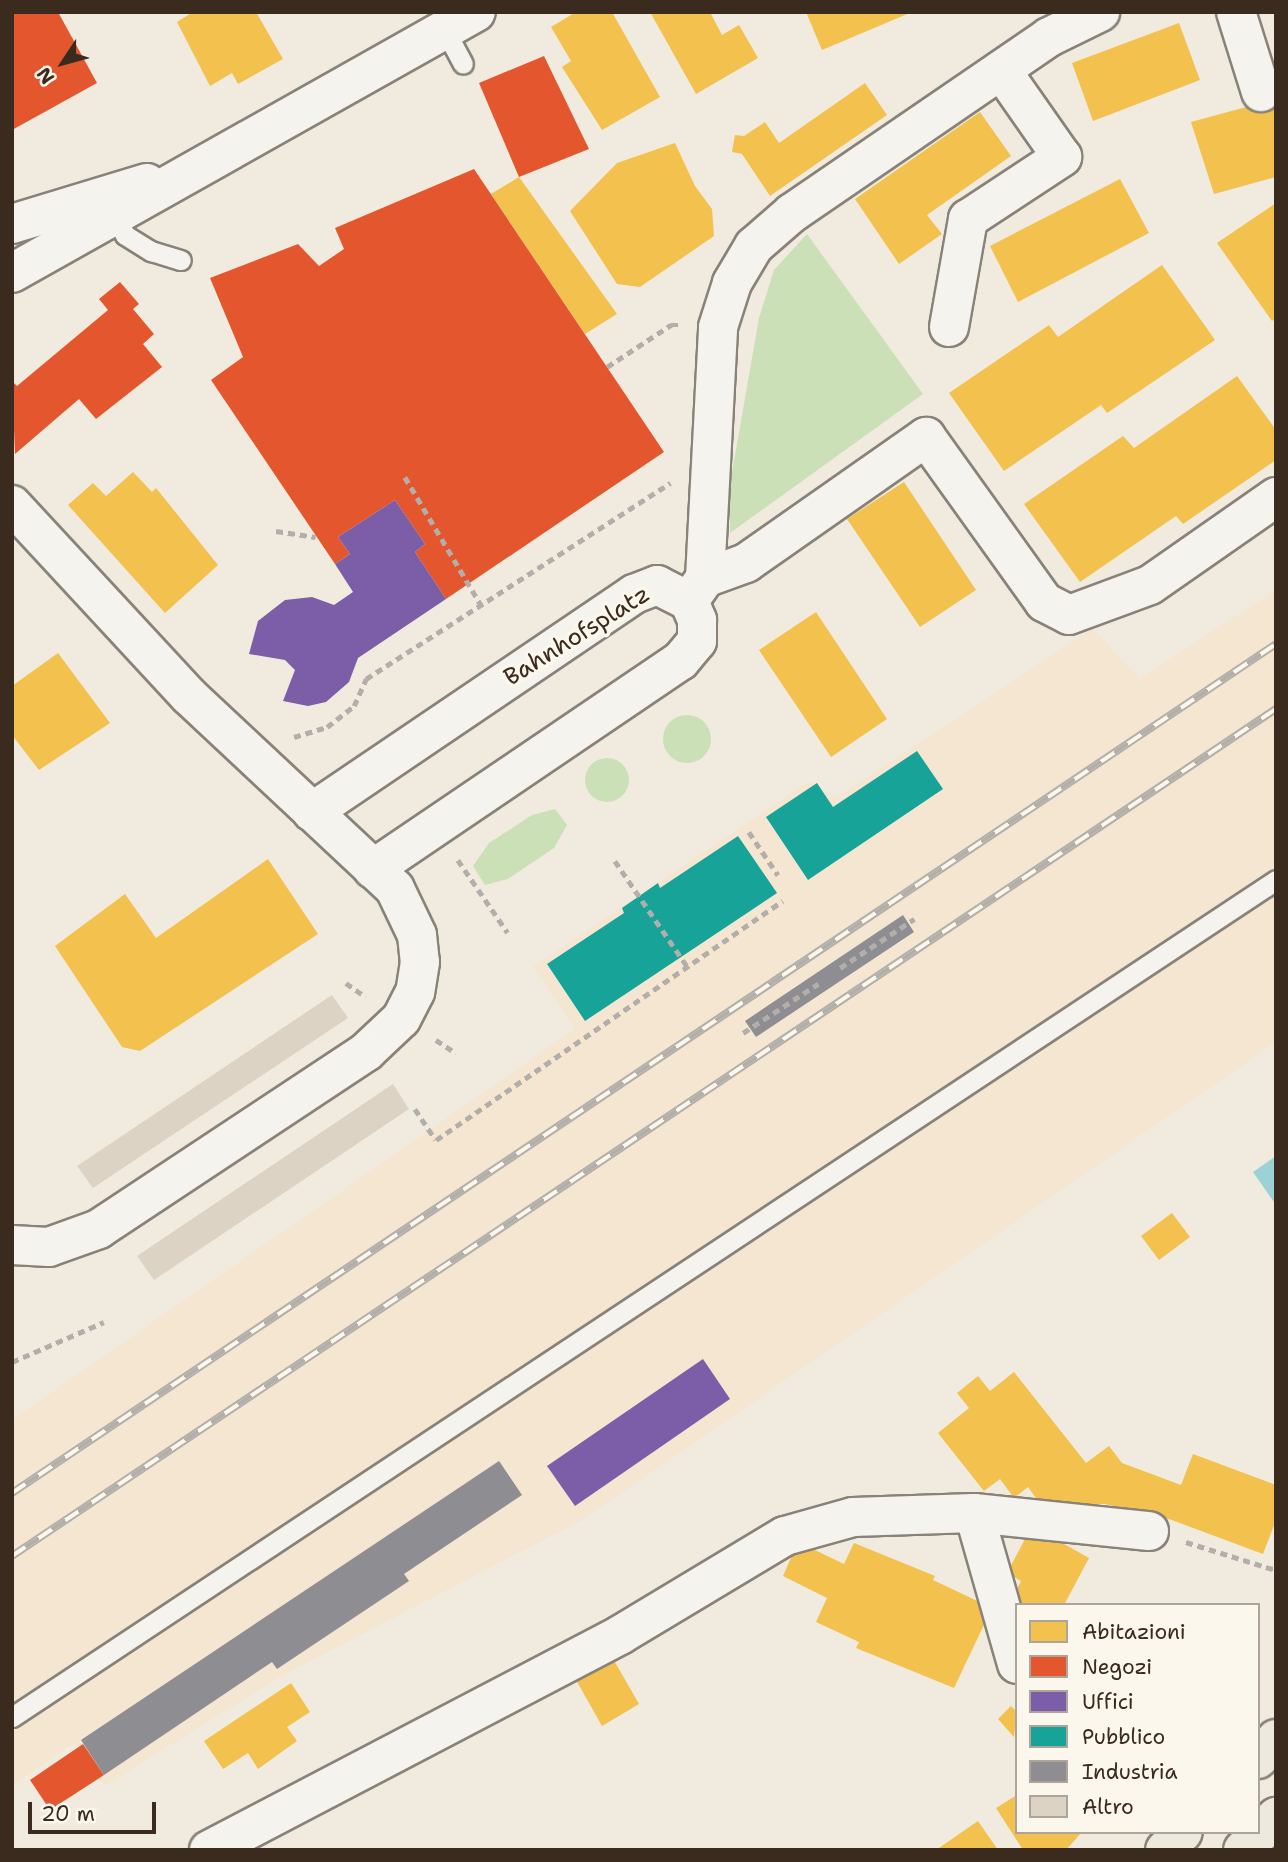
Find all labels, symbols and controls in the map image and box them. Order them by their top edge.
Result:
north arrow [28,28,98,98]
text: N [31,62,60,89]
street label: Bahnhofsplatz [499,580,655,692]
legend [1015,1603,1260,1834]
text: Abitazioni [1082,1618,1186,1646]
text: Negozi [1082,1653,1152,1681]
text: Uffici [1082,1688,1134,1716]
text: Pubblico [1082,1723,1165,1751]
text: Industria [1082,1758,1178,1786]
scale bar [32,1788,159,1832]
text: Altro [1082,1793,1134,1821]
text: 20 m [41,1800,95,1828]

